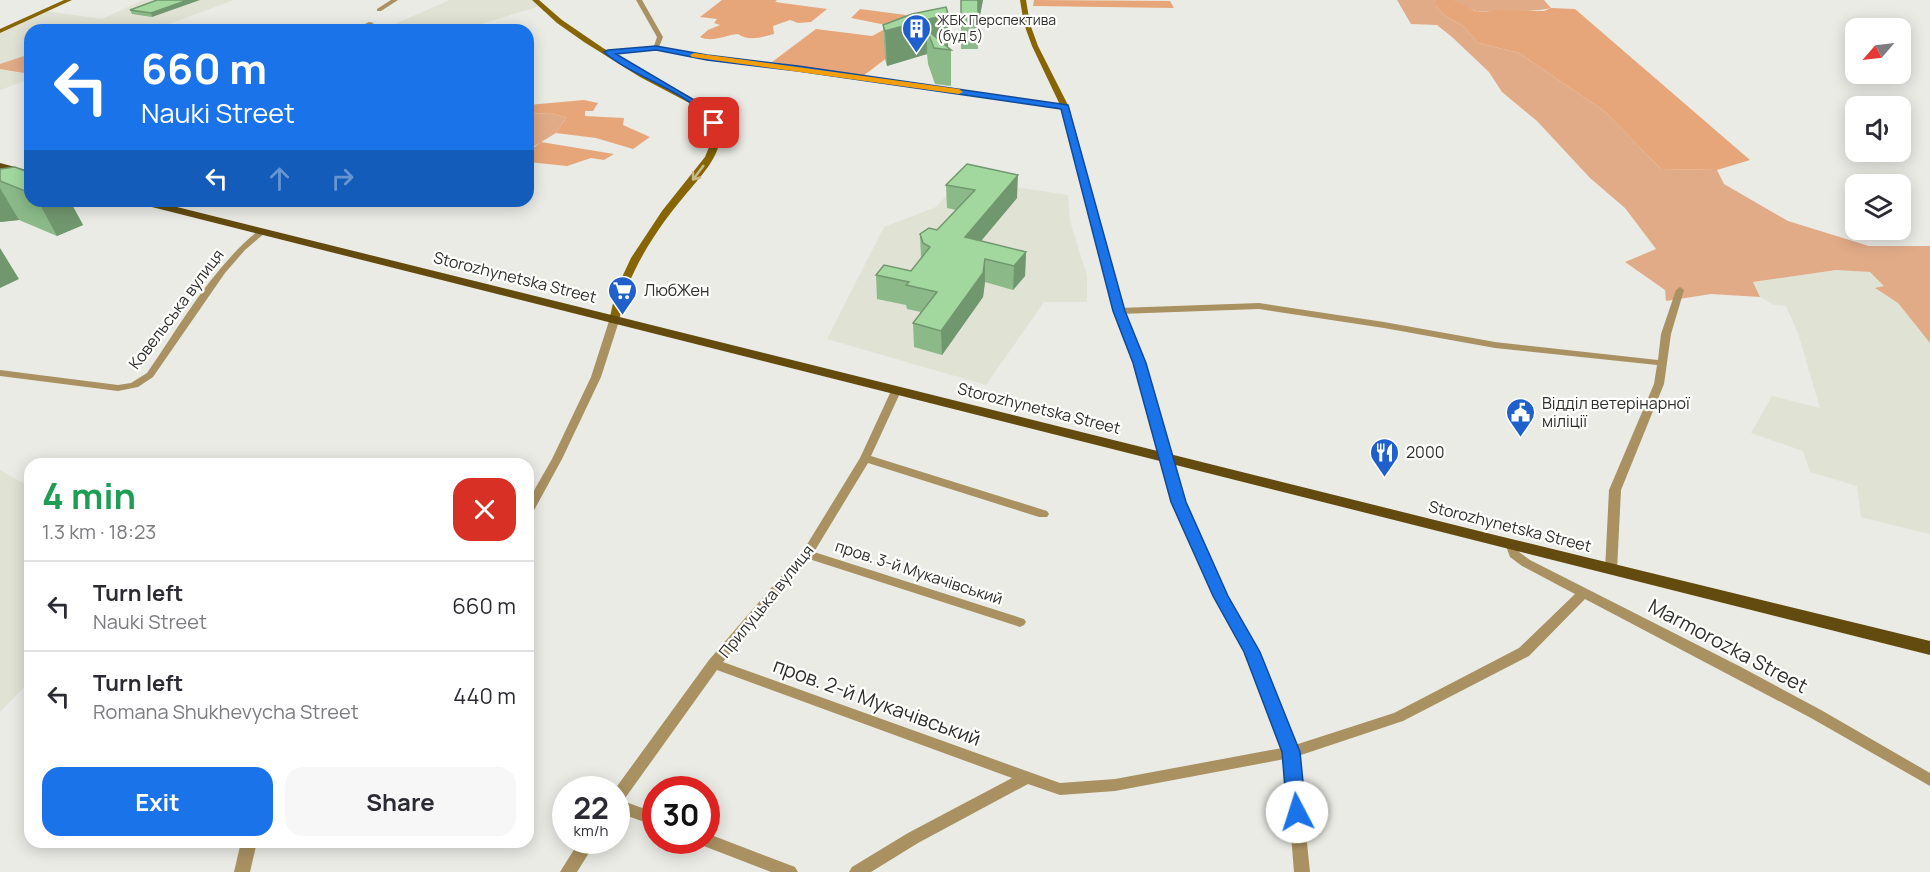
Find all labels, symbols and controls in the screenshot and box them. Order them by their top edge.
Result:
place label: ЖБК Перспектива (буд 5) [937,10,1056,45]
building icon: ЖБК Перспектива (буд 5) [900,12,932,54]
north arrow [1845,18,1911,84]
map controls [1845,18,1911,240]
text: 660 m [141,39,267,97]
icon: left [42,48,120,126]
text: Nauki Street [141,94,295,131]
button: sound [1845,96,1911,162]
pin [688,97,739,148]
icon: arrive [697,106,730,139]
icon: left [200,162,233,195]
icon: ahead [263,162,296,195]
icon: right [326,162,359,195]
one-way arrow [691,165,704,181]
button: layers [1845,174,1911,240]
street label: Ковельська вулиця [124,244,228,374]
street label: Storozhynetska Street [431,246,599,308]
supermarket icon: ЛюбЖен [607,274,639,316]
place label: ЛюбЖен [644,279,709,301]
street label: Storozhynetska Street [955,377,1123,439]
place label: Відділ ветерінарної міліції [1542,392,1691,432]
public building icon: Відділ ветерінарної міліції [1505,396,1537,438]
restaurant icon: 2000 [1369,436,1401,478]
place label: 2000 [1406,441,1444,463]
text: 4 min [42,471,136,520]
button: close [453,478,516,541]
street label: Storozhynetska Street [1426,495,1594,557]
text: 1.3 km · 18:23 [42,518,156,545]
street label: пров. 3-й Мукачівський [832,534,1006,610]
street label: Прилуцька вулиця [714,540,818,662]
text: Turn left [93,578,183,608]
icon: left [42,590,75,623]
text: 660 m [452,591,516,621]
street label: Marmorozka Street [1644,592,1813,699]
text: Nauki Street [93,608,207,635]
street label: пров. 2-й Мукачівський [770,651,985,752]
text: Turn left [93,668,183,698]
icon: left [42,680,75,713]
text: 440 m [453,681,516,711]
text: Romana Shukhevycha Street [93,698,359,725]
button: Exit [42,767,273,836]
button: Share [285,767,516,836]
speed limit sign: 30 [642,776,720,854]
position arrow [1265,780,1329,844]
text: 22 [573,787,609,828]
text: km/h [574,820,608,841]

